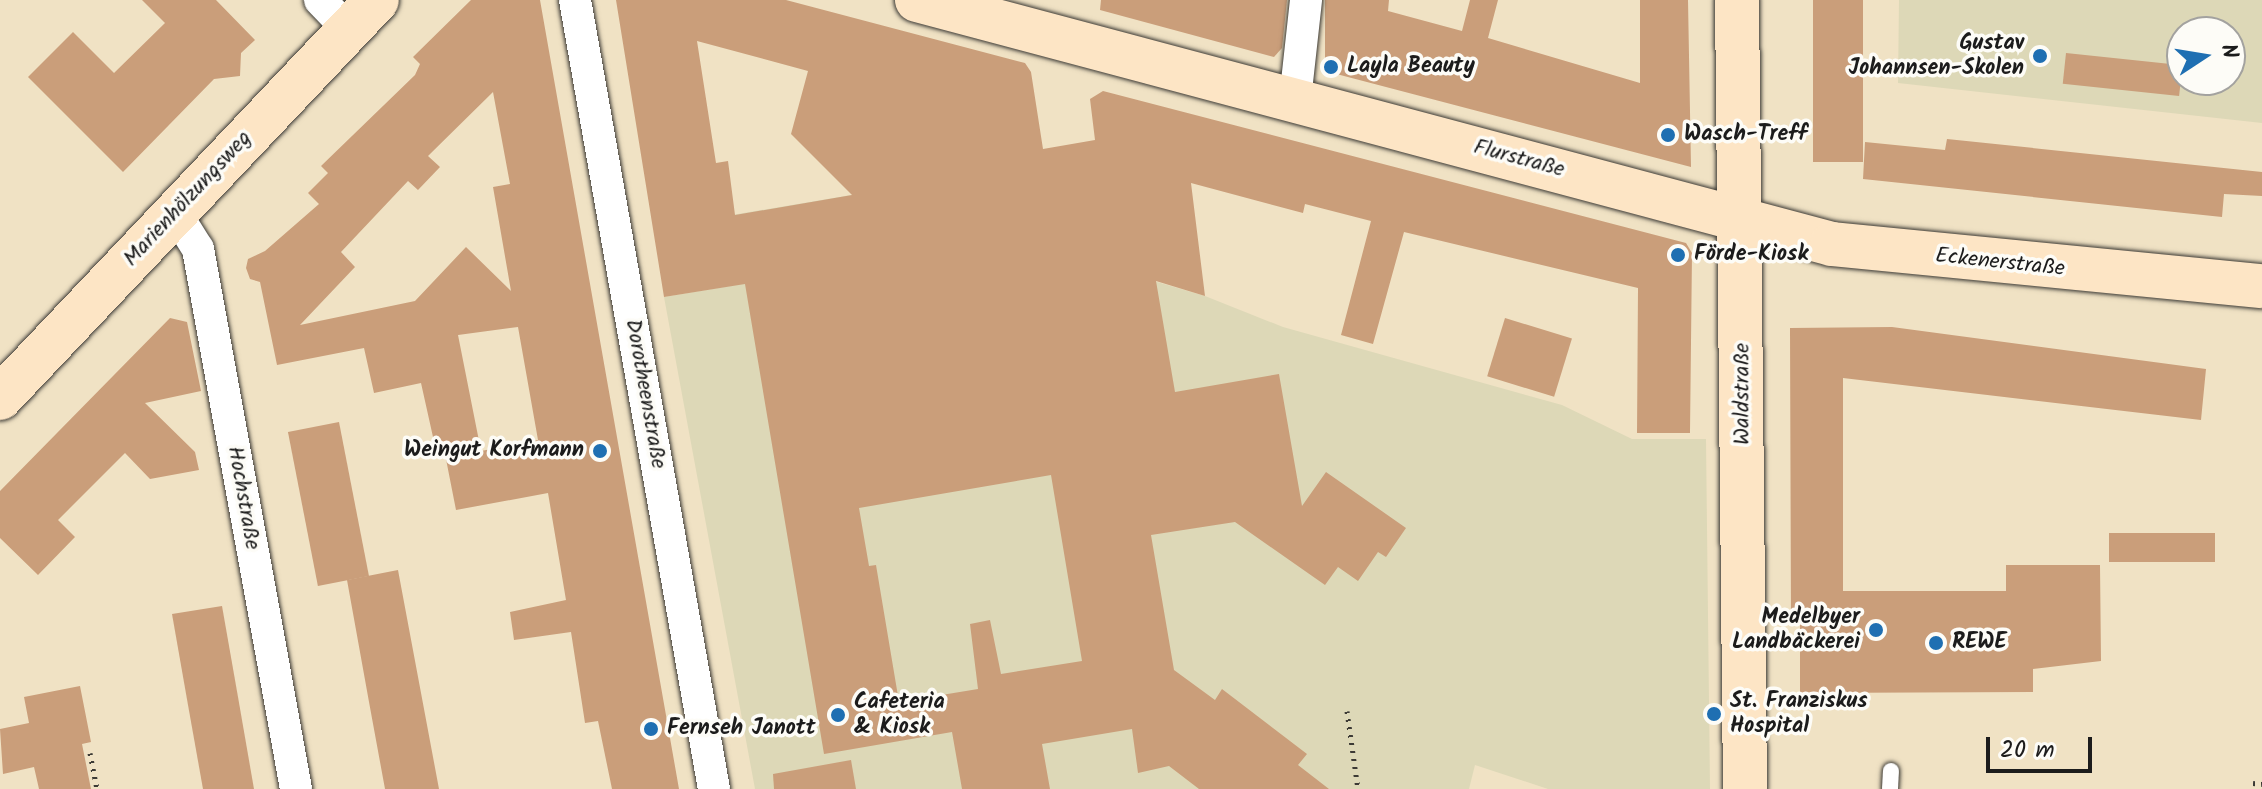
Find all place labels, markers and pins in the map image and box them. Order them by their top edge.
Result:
place label: Gustav Johannsen-Skolen [1849,30,2024,82]
marker: Gustav Johannsen-Skolen [2031,47,2049,65]
place label: Layla Beauty [1347,54,1475,80]
marker: Layla Beauty [1322,58,1340,76]
place label: Wasch-Treff [1684,122,1807,148]
marker: Wasch-Treff [1659,126,1677,144]
place label: Förde-Kiosk [1694,242,1808,268]
marker: Förde-Kiosk [1669,246,1687,264]
place label: Weingut Korfmann [404,438,584,464]
marker: Weingut Korfmann [591,442,609,460]
place label: Medelbyer Landbäckerei [1732,604,1860,656]
marker: Medelbyer Landbäckerei [1867,621,1885,639]
place label: REWE [1952,630,2007,656]
marker: REWE [1927,634,1945,652]
place label: St. Franziskus Hospital [1730,688,1867,740]
place label: Cafeteria & Kiosk [854,689,945,740]
marker: St. Franziskus Hospital [1705,705,1723,723]
marker: Cafeteria & Kiosk [829,706,847,724]
place label: Fernseh Janott [667,716,816,742]
marker: Fernseh Janott [642,720,660,738]

